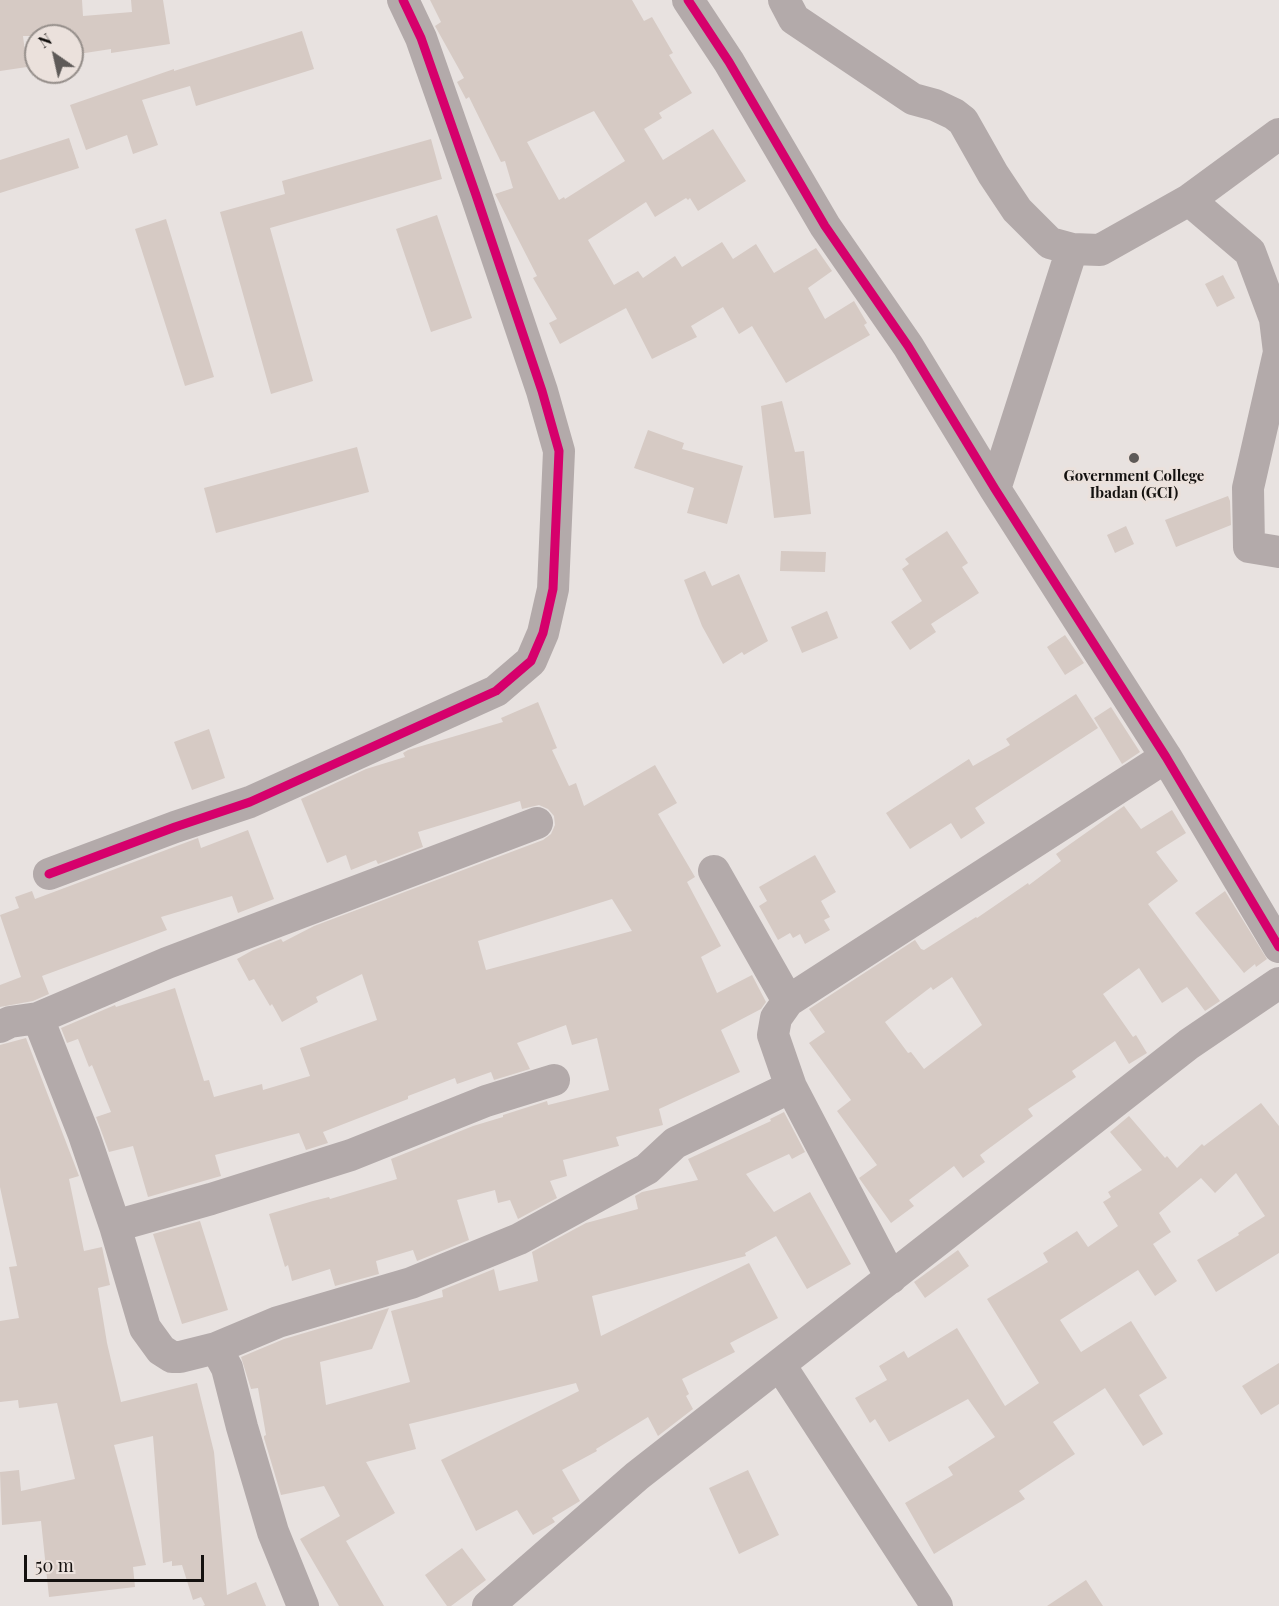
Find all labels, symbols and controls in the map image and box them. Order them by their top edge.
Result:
north arrow [24,24,84,84]
text: N [34,28,55,52]
marker: Government College Ibadan (GCI) [1127,451,1141,465]
place label: Government College Ibadan (GCI) [1064,467,1204,502]
scale bar [27,1543,207,1581]
text: 50 m [35,1553,74,1577]

